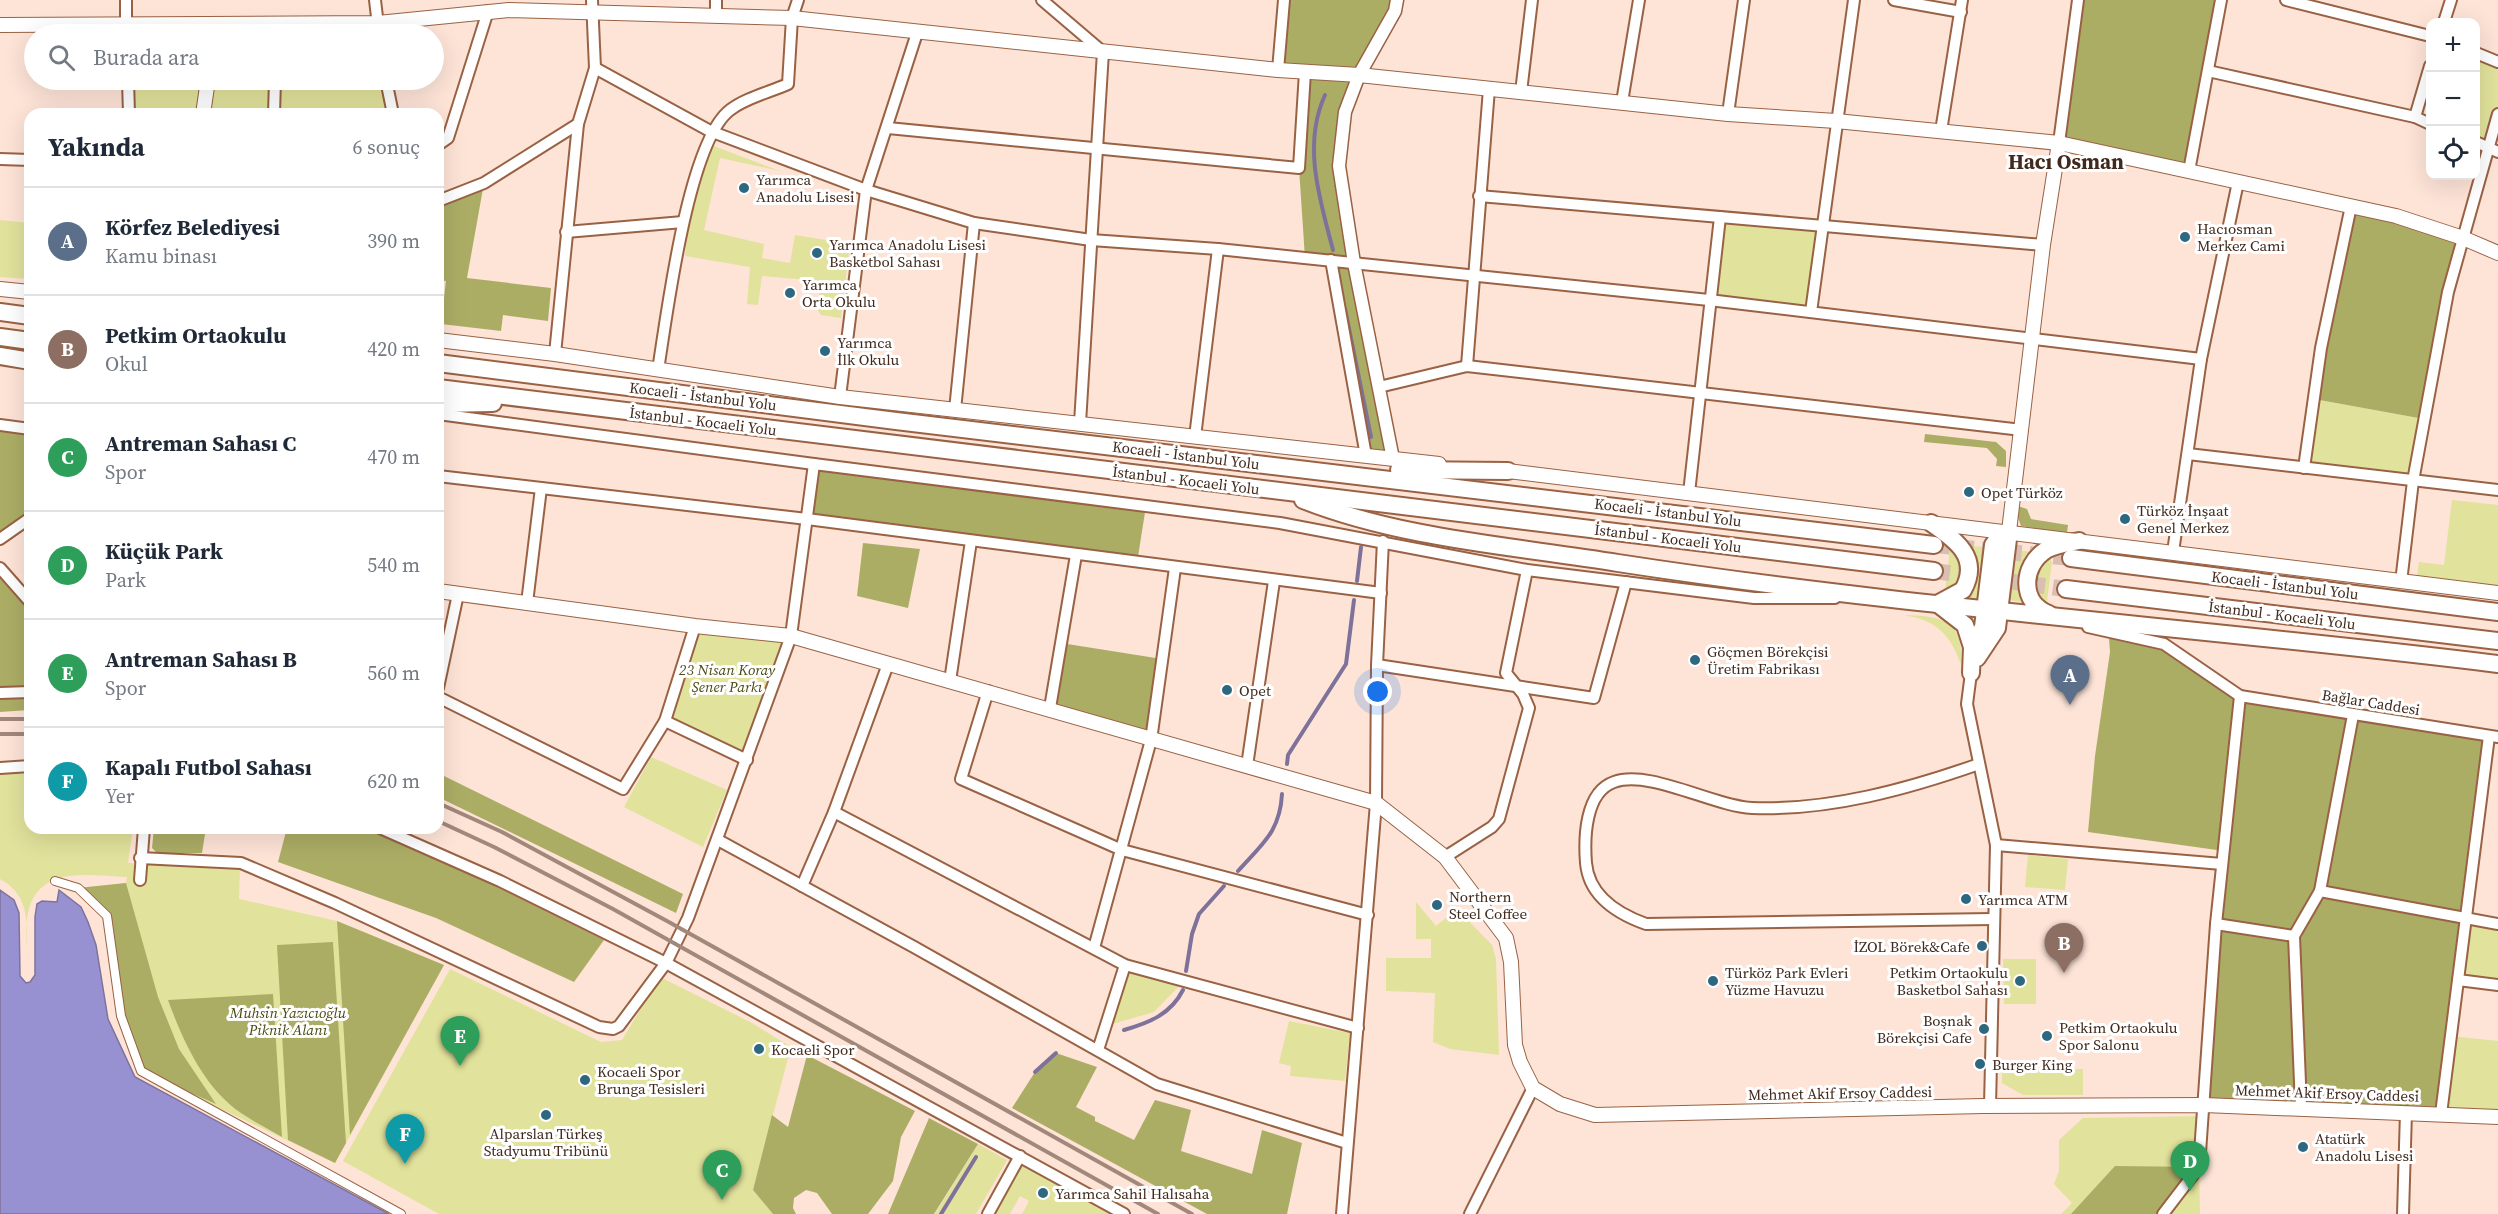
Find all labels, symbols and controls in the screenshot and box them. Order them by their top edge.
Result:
map controls [2426,18,2480,180]
button: + [2426,18,2480,72]
search box [24,24,444,90]
icon: search [45,41,78,74]
text: Burada ara [93,42,199,72]
button: − [2426,72,2480,126]
button: locate [2426,126,2480,180]
text: Yakında [48,129,145,165]
text: 6 sonuç [352,133,420,161]
district label: Hacı Osman [2008,147,2124,176]
place label: Yarımca Anadolu Lisesi [756,169,854,207]
marker: Yarımca Anadolu Lisesi [737,181,751,195]
text: Körfez Belediyesi [105,212,280,242]
place label: Hacıosman Merkez Cami [2197,218,2285,256]
text: A [61,227,74,255]
text: 390 m [367,227,420,255]
marker: Hacıosman Merkez Cami [2178,230,2192,244]
place label: Yarımca Anadolu Lisesi Basketbol Sahası [829,234,986,272]
text: Kamu binası [105,242,217,270]
marker: Yarımca Anadolu Lisesi Basketbol Sahası [810,246,824,260]
place label: Yarımca Orta Okulu [802,274,876,312]
marker: Yarımca Orta Okulu [783,286,797,300]
text: Petkim Ortaokulu [105,320,286,350]
place label: Yarımca İlk Okulu [837,332,900,370]
text: B [61,335,74,363]
text: 420 m [367,335,420,363]
marker: Yarımca İlk Okulu [818,344,832,358]
text: Okul [105,350,148,378]
street label: Kocaeli - İstanbul Yolu [628,377,778,415]
street label: İstanbul - Kocaeli Yolu [628,402,778,440]
text: Antreman Sahası C [105,428,296,458]
street label: Kocaeli - İstanbul Yolu [1111,436,1261,474]
text: C [61,443,74,471]
text: 470 m [367,443,420,471]
text: Spor [105,458,146,486]
street label: İstanbul - Kocaeli Yolu [1111,461,1261,499]
place label: Opet Türköz [1981,482,2063,503]
marker: Opet Türköz [1962,485,1976,499]
street label: Kocaeli - İstanbul Yolu [1593,493,1743,531]
place label: Türköz İnşaat Genel Merkez [2137,500,2229,538]
marker: Türköz İnşaat Genel Merkez [2118,512,2132,526]
street label: İstanbul - Kocaeli Yolu [1593,519,1743,557]
text: Küçük Park [105,536,223,566]
text: D [60,551,75,579]
text: 540 m [367,551,420,579]
text: Park [105,566,146,594]
street label: Kocaeli - İstanbul Yolu [2210,566,2360,604]
street label: İstanbul - Kocaeli Yolu [2207,596,2357,634]
place label: Göçmen Börekçisi Üretim Fabrikası [1707,641,1829,679]
text: Antreman Sahası B [105,644,297,674]
marker: Göçmen Börekçisi Üretim Fabrikası [1688,653,1702,667]
pin: A [2050,656,2090,705]
text: E [62,659,73,687]
text: 560 m [367,659,420,687]
park label: 23 Nisan Koray Şener Parkı [679,659,776,697]
text: Spor [105,674,146,702]
your location [1363,677,1392,706]
place label: Opet [1239,680,1271,701]
marker: Opet [1220,683,1234,697]
street label: Bağlar Caddesi [2320,684,2422,720]
text: Kapalı Futbol Sahası [105,752,312,782]
text: F [62,767,73,795]
text: 620 m [367,767,420,795]
text: Yer [105,782,135,810]
place label: Northern Steel Coffee [1449,886,1528,924]
place label: Yarımca ATM [1978,889,2068,910]
marker: Yarımca ATM [1959,892,1973,906]
marker: Northern Steel Coffee [1430,898,1444,912]
pin: B [2044,924,2084,973]
place label: İZOL Börek&Cafe [1853,936,1970,957]
marker: İZOL Börek&Cafe [1975,939,1989,953]
place label: Türköz Park Evleri Yüzme Havuzu [1725,962,1848,1000]
place label: Petkim Ortaokulu Basketbol Sahası [1889,962,2008,1000]
marker: Türköz Park Evleri Yüzme Havuzu [1706,974,1720,988]
marker: Petkim Ortaokulu Basketbol Sahası [2013,974,2027,988]
park label: Muhsin Yazıcıoğlu Piknik Alanı [229,1002,347,1040]
place label: Boşnak Börekçisi Cafe [1877,1010,1973,1048]
pin: E [440,1016,480,1066]
place label: Petkim Ortaokulu Spor Salonu [2059,1017,2178,1055]
marker: Boşnak Börekçisi Cafe [1977,1022,1991,1036]
marker: Petkim Ortaokulu Spor Salonu [2040,1029,2054,1043]
place label: Kocaeli Spor [771,1039,855,1060]
marker: Kocaeli Spor [752,1042,766,1056]
place label: Burger King [1992,1054,2073,1075]
marker: Burger King [1973,1057,1987,1071]
place label: Kocaeli Spor Brunga Tesisleri [597,1061,705,1099]
marker: Kocaeli Spor Brunga Tesisleri [578,1073,592,1087]
street label: Mehmet Akif Ersoy Caddesi [2234,1079,2420,1107]
street label: Mehmet Akif Ersoy Caddesi [1748,1081,1932,1105]
marker: Alparslan Türkeş Stadyumu Tribünü [539,1108,553,1122]
pin: F [386,1114,424,1164]
place label: Alparslan Türkeş Stadyumu Tribünü [484,1123,609,1161]
place label: Atatürk Anadolu Lisesi [2315,1128,2413,1166]
marker: Atatürk Anadolu Lisesi [2296,1140,2310,1154]
pin: D [2170,1142,2210,1191]
pin: C [702,1150,742,1200]
place label: Yarımca Sahil Halısaha [1055,1183,1210,1204]
marker: Yarımca Sahil Halısaha [1036,1186,1050,1200]

